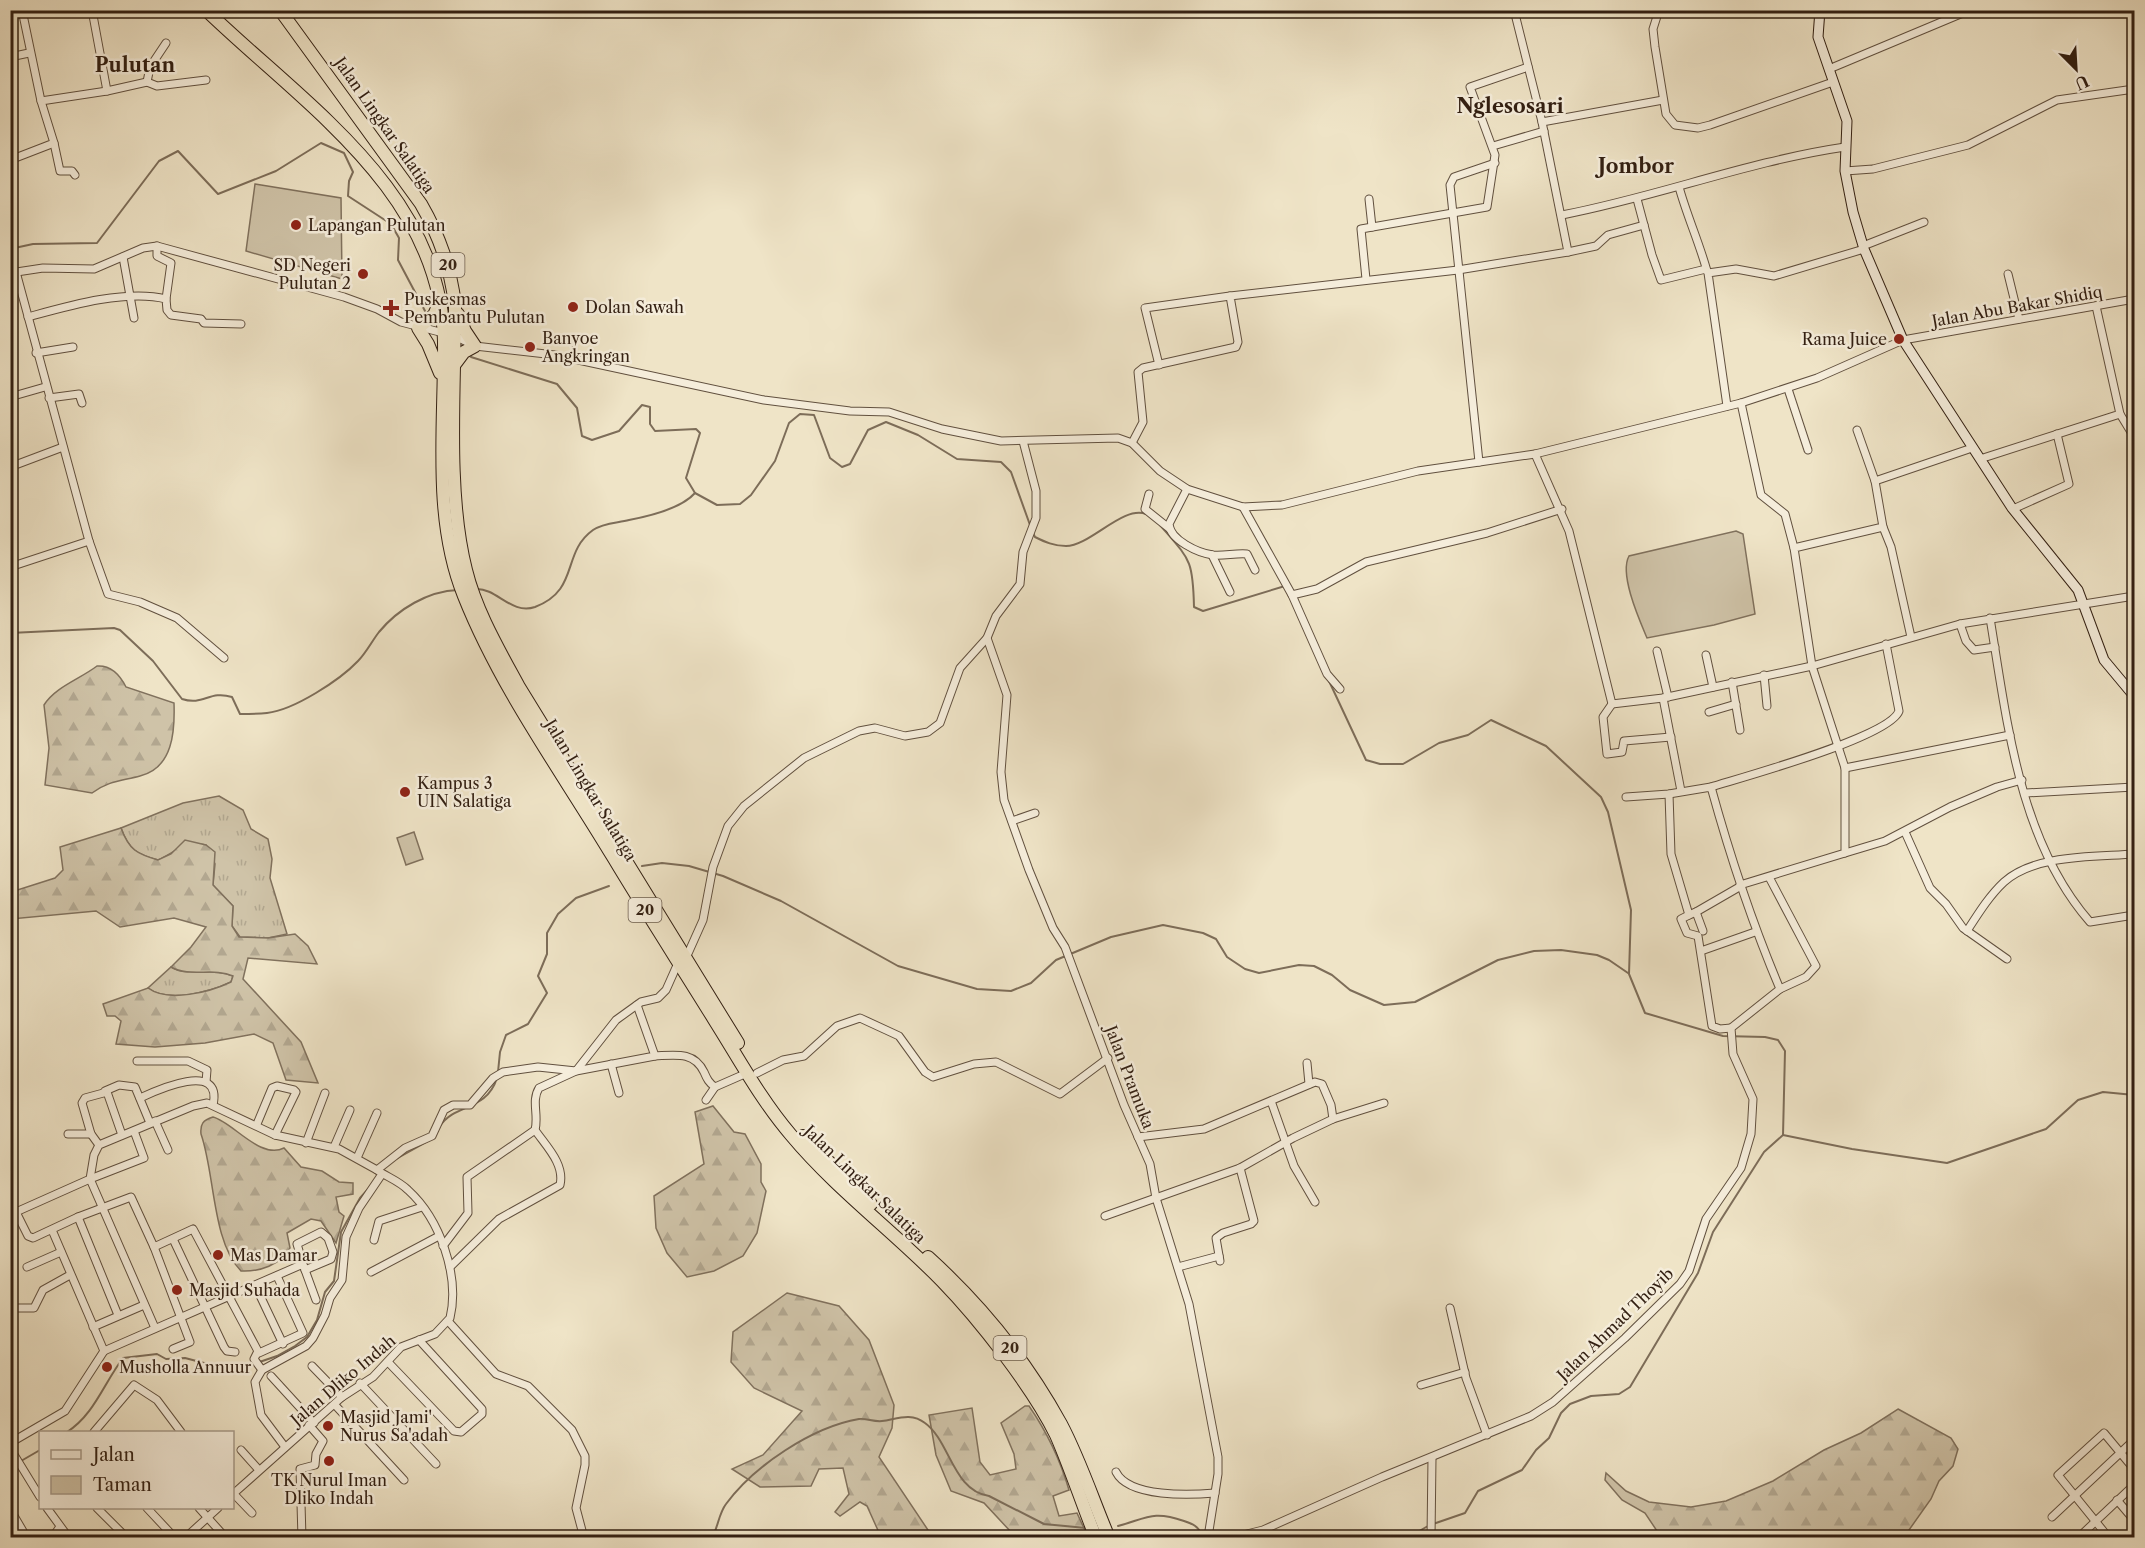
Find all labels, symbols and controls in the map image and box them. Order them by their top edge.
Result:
north arrow [2046,39,2106,99]
street label: Jalan Lingkar Salatiga [329,51,440,197]
district label: Pulutan [95,53,176,77]
text: U [2072,71,2092,94]
district label: Nglesosari [1456,94,1564,118]
district label: Jombor [1594,154,1674,178]
place label: Lapangan Pulutan [308,215,446,235]
marker: Lapangan Pulutan [289,218,303,232]
road number: 20 [432,253,464,277]
place label: SD Negeri Pulutan 2 [273,255,351,293]
marker: SD Negeri Pulutan 2 [356,267,370,281]
street label: Jalan Abu Bakar Shidiq [1927,281,2104,331]
place label: Puskesmas Pembantu Pulutan [404,289,545,327]
place label: Dolan Sawah [585,297,684,317]
marker: Puskesmas Pembantu Pulutan [382,299,400,317]
marker: Dolan Sawah [566,300,580,314]
place label: Banyoe Angkringan [541,328,630,366]
place label: Rama Juice [1802,329,1887,349]
marker: Rama Juice [1892,332,1906,346]
marker: Banyoe Angkringan [523,340,537,354]
street label: Jalan Lingkar Salatiga [539,713,642,865]
place label: Kampus 3 UIN Salatiga [417,773,512,811]
marker: Kampus 3 UIN Salatiga [398,785,412,799]
road number: 20 [628,898,662,922]
street label: Jalan Pramuka [1100,1020,1159,1132]
street label: Jalan Lingkar Salatiga [798,1119,931,1248]
place label: Mas Damar [230,1245,317,1265]
marker: Mas Damar [211,1248,225,1262]
street label: Jalan Ahmad Thoyib [1550,1263,1677,1387]
place label: Masjid Suhada [189,1280,301,1300]
marker: Masjid Suhada [170,1283,184,1297]
street label: Jalan Dliko Indah [284,1330,400,1432]
road number: 20 [994,1336,1026,1360]
place label: Musholla Annuur [119,1357,252,1377]
marker: Musholla Annuur [100,1360,114,1374]
place label: Masjid Jami' Nurus Sa'adah [340,1407,448,1445]
marker: Masjid Jami' Nurus Sa'adah [321,1419,335,1433]
legend [39,1431,234,1509]
text: Jalan [90,1444,135,1466]
marker: TK Nurul Iman Dliko Indah [322,1454,336,1468]
place label: TK Nurul Iman Dliko Indah [271,1470,387,1508]
text: Taman [93,1474,152,1496]

